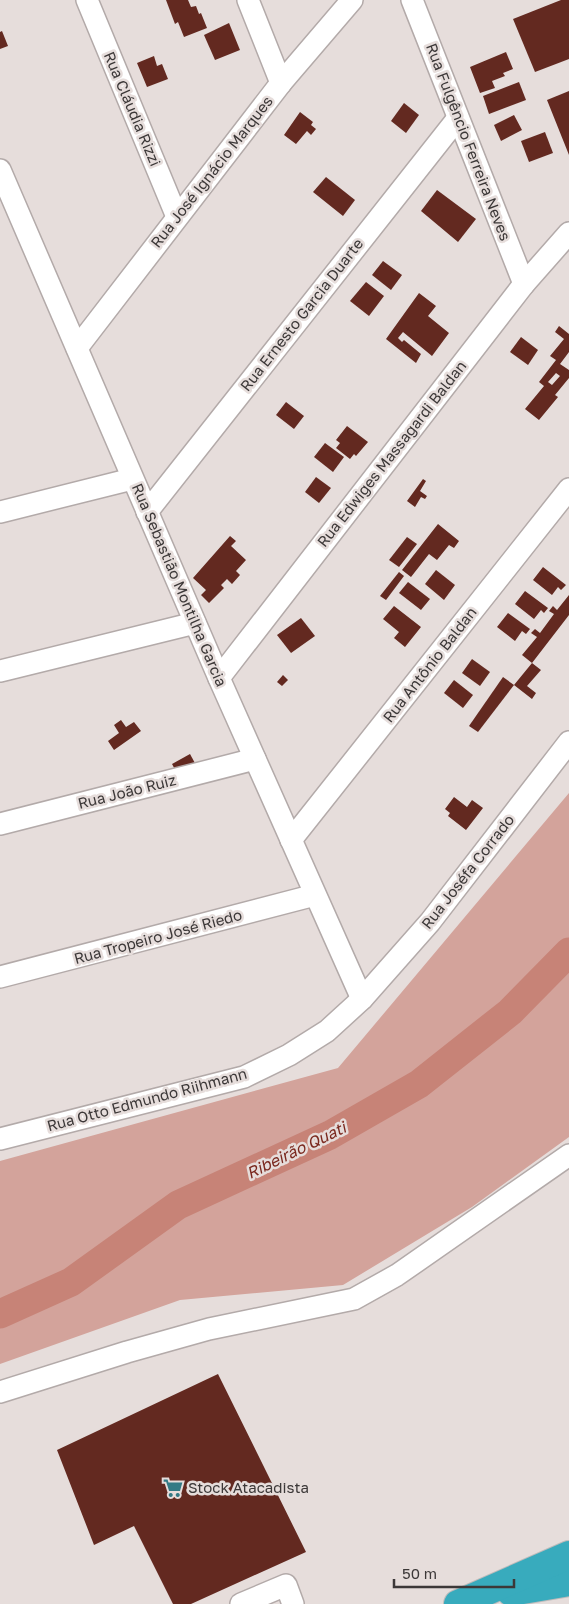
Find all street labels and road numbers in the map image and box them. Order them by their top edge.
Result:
street label: Rua Fulgêncio Ferreira Neves [423,40,515,243]
street label: Rua Cláudia Rizzi [101,49,165,169]
street label: Rua José Ignácio Marques [146,92,276,251]
street label: Rua Ernesto Garcia Duarte [236,234,367,394]
street label: Rua Edwiges Massagardi Baldan [313,357,470,550]
street label: Rua Sebastião Montilha Garcia [129,480,231,689]
street label: Rua Antônio Baldan [379,603,480,726]
street label: Rua João Ruiz [76,770,178,812]
street label: Rua Joséfa Corrado [417,811,517,932]
street label: Rua Tropeiro José Riedo [72,905,244,967]
street label: Rua Otto Edmundo Riihmann [45,1064,249,1134]

